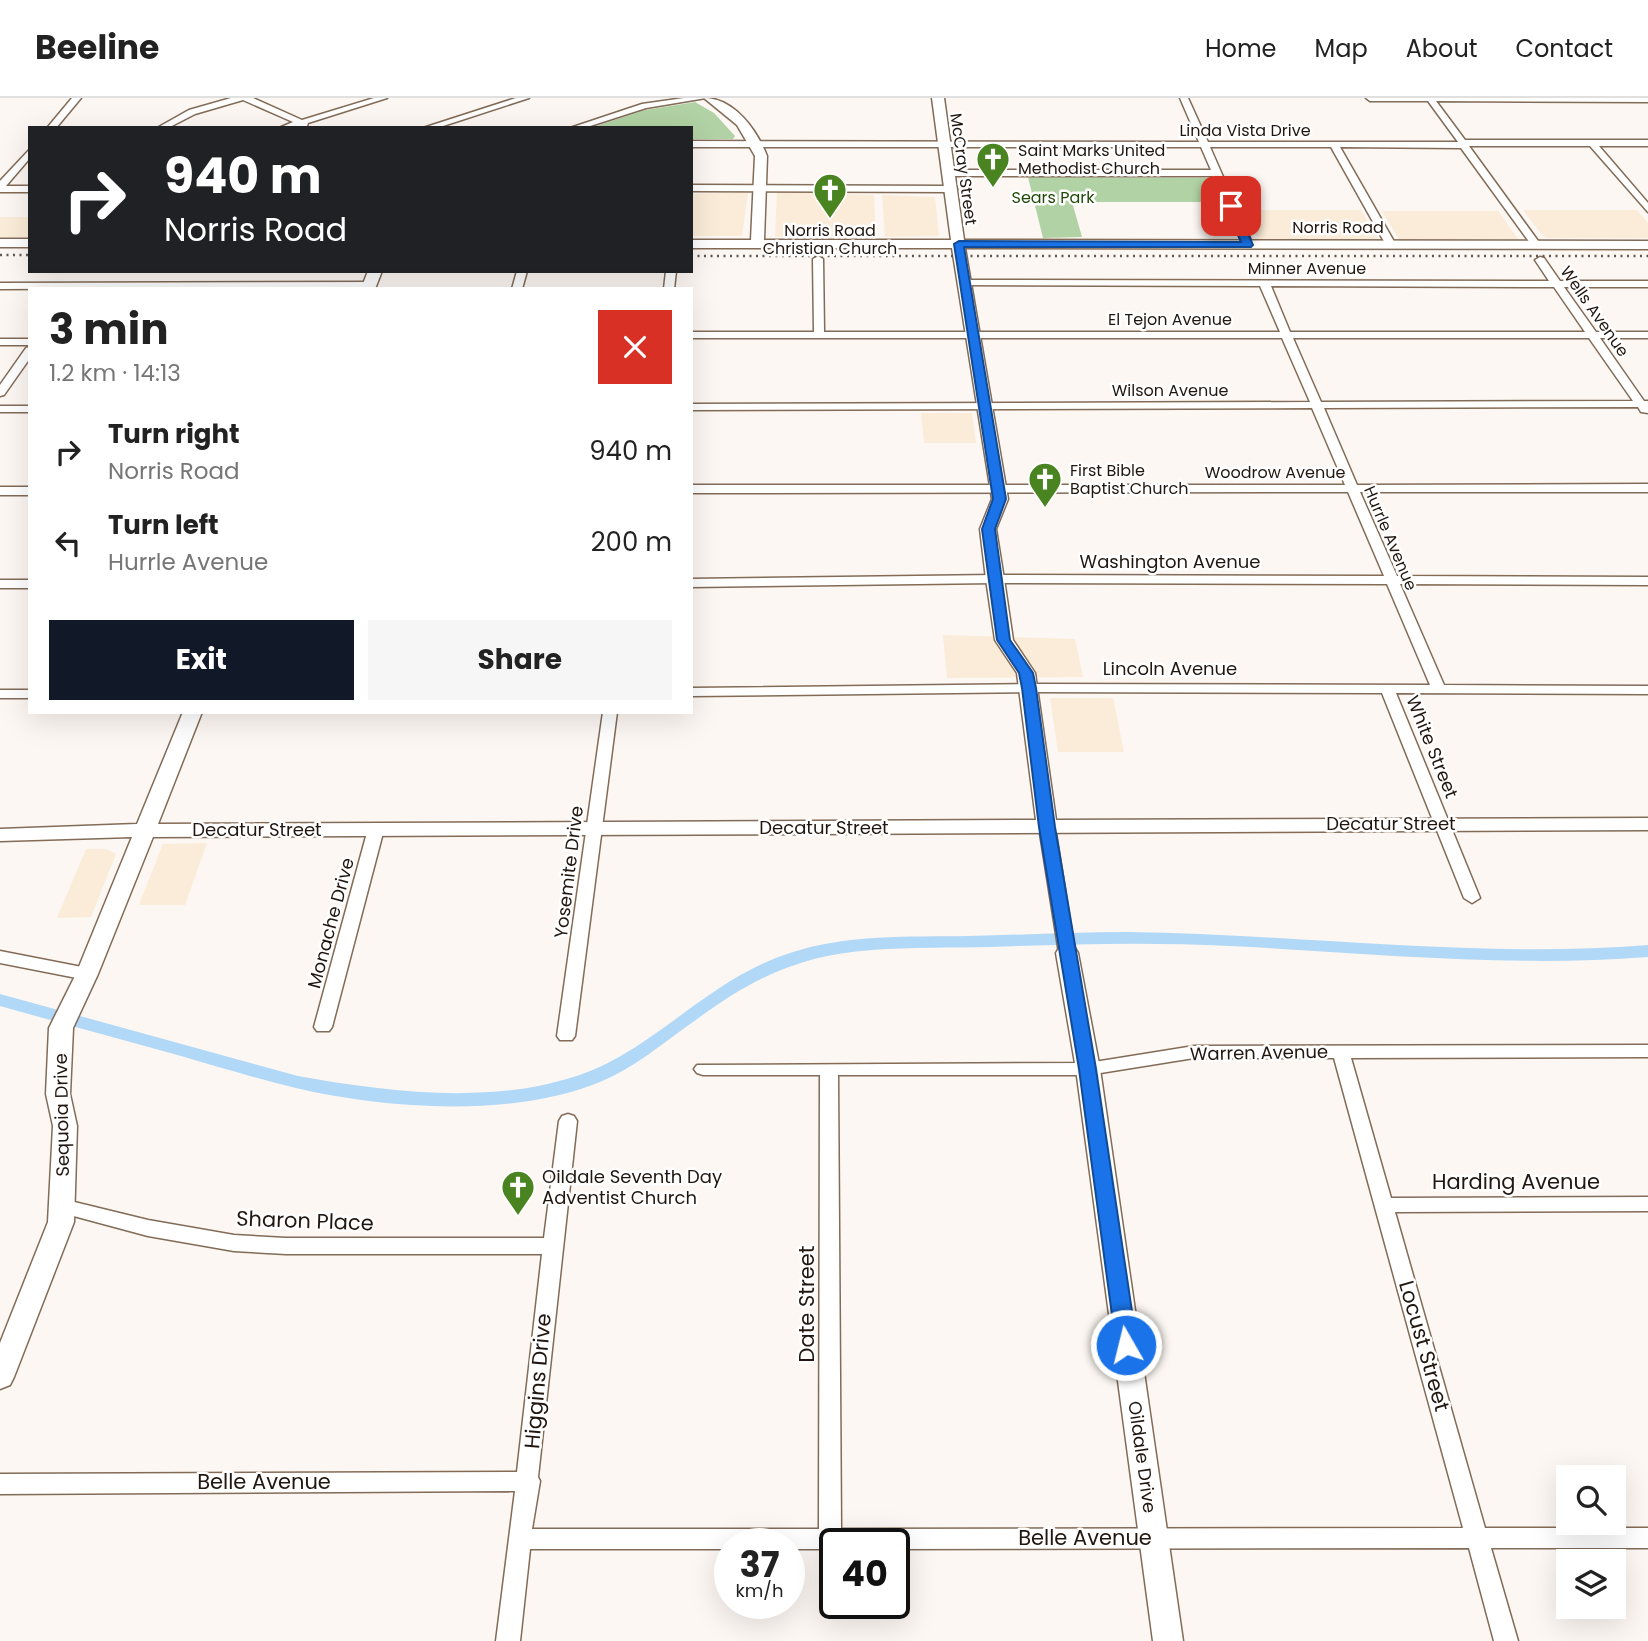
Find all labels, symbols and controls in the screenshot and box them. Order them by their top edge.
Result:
text: Beeline [35,24,159,71]
text: Home [1205,32,1277,65]
text: Map [1315,32,1368,65]
text: About [1406,32,1477,65]
text: Contact [1515,32,1613,65]
street label: McCray Street [944,112,983,227]
street label: Linda Vista Drive [1179,119,1311,142]
place label: Saint Marks United Methodist Church [1018,139,1165,180]
church icon: Saint Marks United Methodist Church [974,140,1012,189]
text: 940 m [164,142,322,210]
icon: right [49,154,140,245]
church icon: Norris Road Christian Church [811,171,849,220]
pin [1201,176,1261,236]
park label: Sears Park [1011,186,1095,209]
icon: arrive [1212,187,1250,225]
text: Norris Road [164,207,347,252]
street label: Norris Road [1292,216,1384,239]
place label: Norris Road Christian Church [763,219,897,260]
street label: Minner Avenue [1248,257,1366,280]
street label: Wells Avenue [1555,261,1634,361]
text: 3 min [49,300,169,359]
street label: El Tejon Avenue [1108,308,1232,331]
button: close [598,310,672,384]
text: 1.2 km · 14:13 [49,357,181,389]
street label: Wilson Avenue [1112,379,1228,402]
text: Turn right [108,416,240,452]
icon: right [49,433,87,471]
text: 940 m [589,433,672,469]
text: Norris Road [108,455,240,487]
place label: First Bible Baptist Church [1070,459,1188,500]
church icon: First Bible Baptist Church [1026,460,1064,509]
street label: Woodrow Avenue [1205,461,1345,484]
street label: Hurrle Avenue [1358,482,1423,594]
text: Turn left [108,507,219,543]
icon: left [49,524,87,562]
text: 200 m [591,524,672,560]
text: Hurrle Avenue [108,546,268,578]
street label: Washington Avenue [1080,549,1260,574]
button: Exit [49,620,354,700]
button: Share [368,620,672,700]
street label: Lincoln Avenue [1103,656,1237,681]
street label: White Street [1401,692,1464,802]
street label: Yosemite Drive [548,804,589,940]
street label: Decatur Street [1326,811,1456,836]
street label: Decatur Street [759,815,889,840]
street label: Decatur Street [192,817,322,842]
street label: Monache Drive [301,855,360,991]
street label: Warren Avenue [1190,1039,1328,1066]
street label: Sequoia Drive [48,1053,75,1177]
place label: Oildale Seventh Day Adventist Church [542,1164,722,1210]
street label: Harding Avenue [1432,1167,1600,1196]
church icon: Oildale Seventh Day Adventist Church [499,1168,537,1217]
street label: Sharon Place [236,1204,374,1237]
street label: Date Street [792,1246,821,1362]
street label: Locust Street [1392,1277,1457,1414]
position arrow [1089,1308,1163,1382]
street label: Higgins Drive [517,1312,558,1450]
street label: Oildale Drive [1122,1399,1163,1515]
map controls [1556,1465,1626,1619]
button: search [1556,1465,1626,1535]
street label: Belle Avenue [197,1467,331,1496]
street label: Belle Avenue [1018,1523,1152,1552]
speed limit sign: 40 [819,1528,910,1619]
text: 37 [740,1540,779,1589]
button: layers [1556,1549,1626,1619]
text: km/h [736,1578,783,1603]

